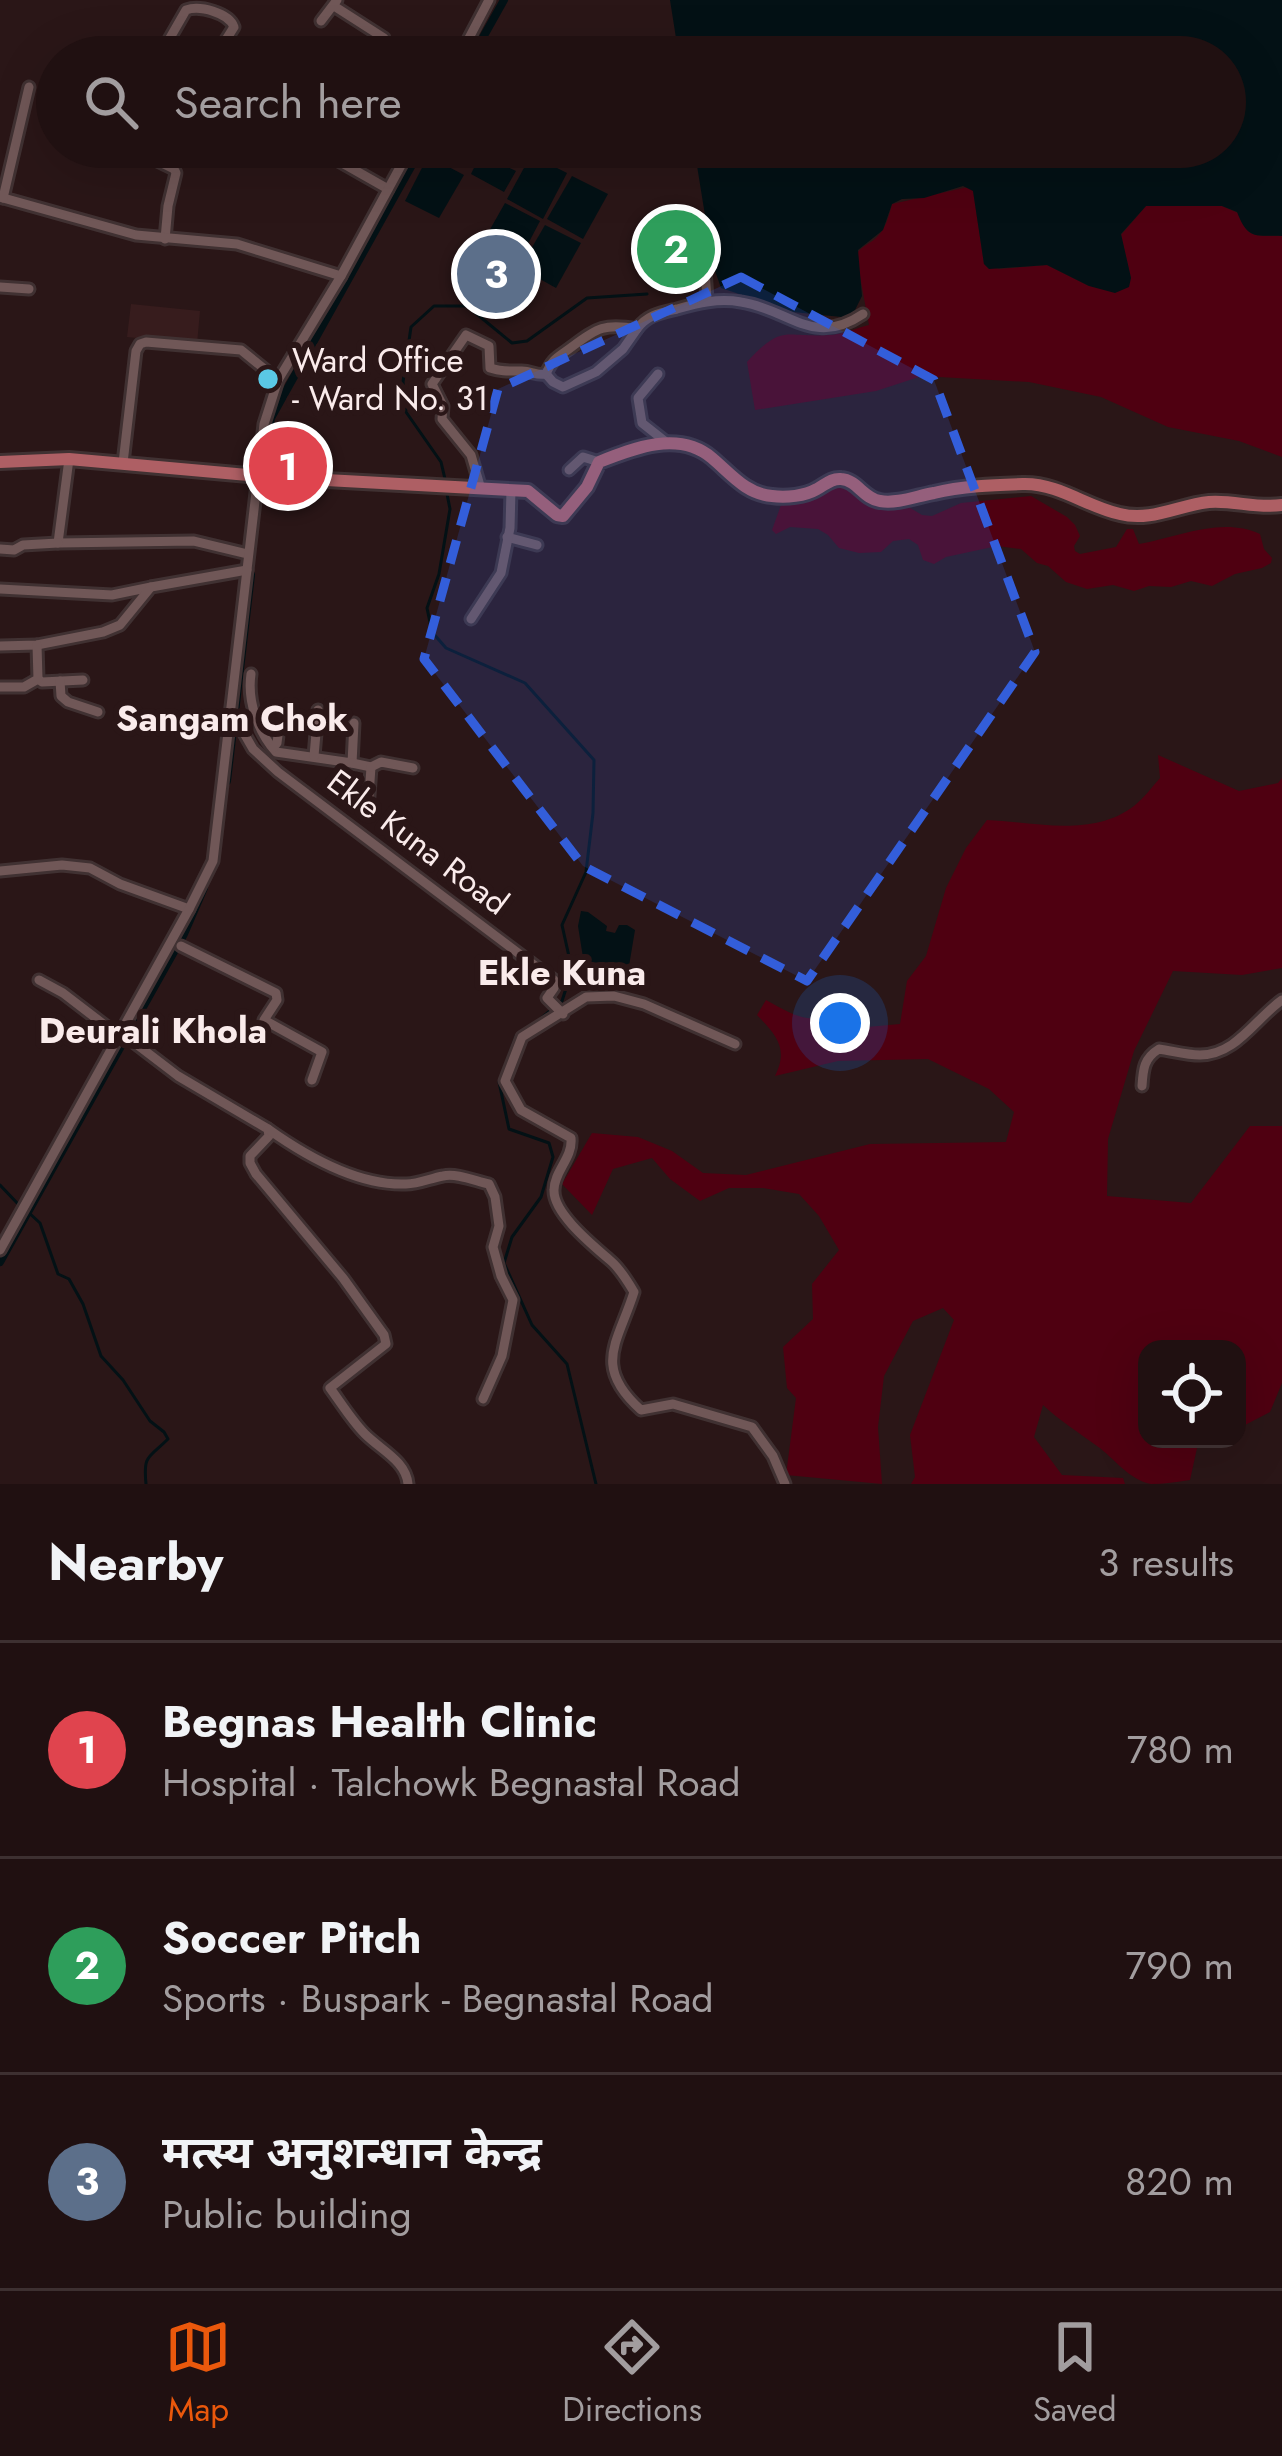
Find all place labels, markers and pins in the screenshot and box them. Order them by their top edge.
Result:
pin: 2 [637,204,715,294]
pin: 3 [457,229,535,319]
place label: Ward Office - Ward No. 31 [292,337,489,422]
marker: Ward Office - Ward No. 31 [255,366,281,392]
pin: 1 [249,421,327,511]

